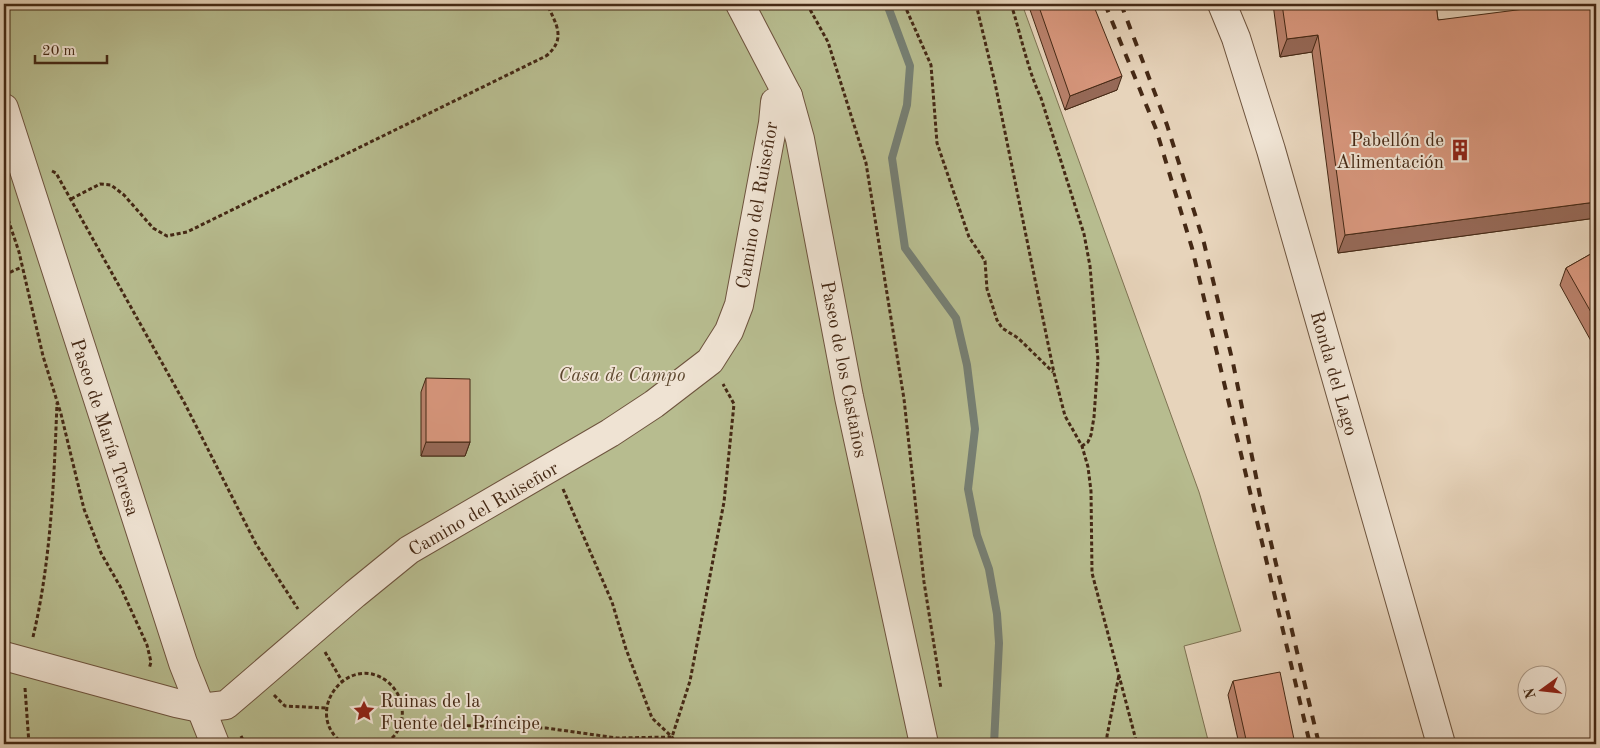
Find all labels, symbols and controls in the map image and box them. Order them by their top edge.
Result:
scale bar [35,32,108,64]
text: 20 m [42,44,76,59]
street label: Camino del Ruiseñor [734,120,783,291]
place label: Pabellón de Alimentación [1336,132,1444,173]
building icon: Pabellón de Alimentación [1447,137,1473,163]
street label: Paseo de los Castaños [816,279,869,459]
street label: Ronda del Lago [1306,309,1359,438]
street label: Paseo de María Teresa [66,337,141,519]
park label: Casa de Campo [559,367,686,386]
street label: Camino del Ruiseñor [406,459,563,561]
north arrow [1518,666,1568,716]
text: N [1522,686,1539,700]
place label: Ruinas de la Fuente del Príncipe [380,693,540,734]
place icon: Ruinas de la Fuente del Príncipe [351,698,377,724]

